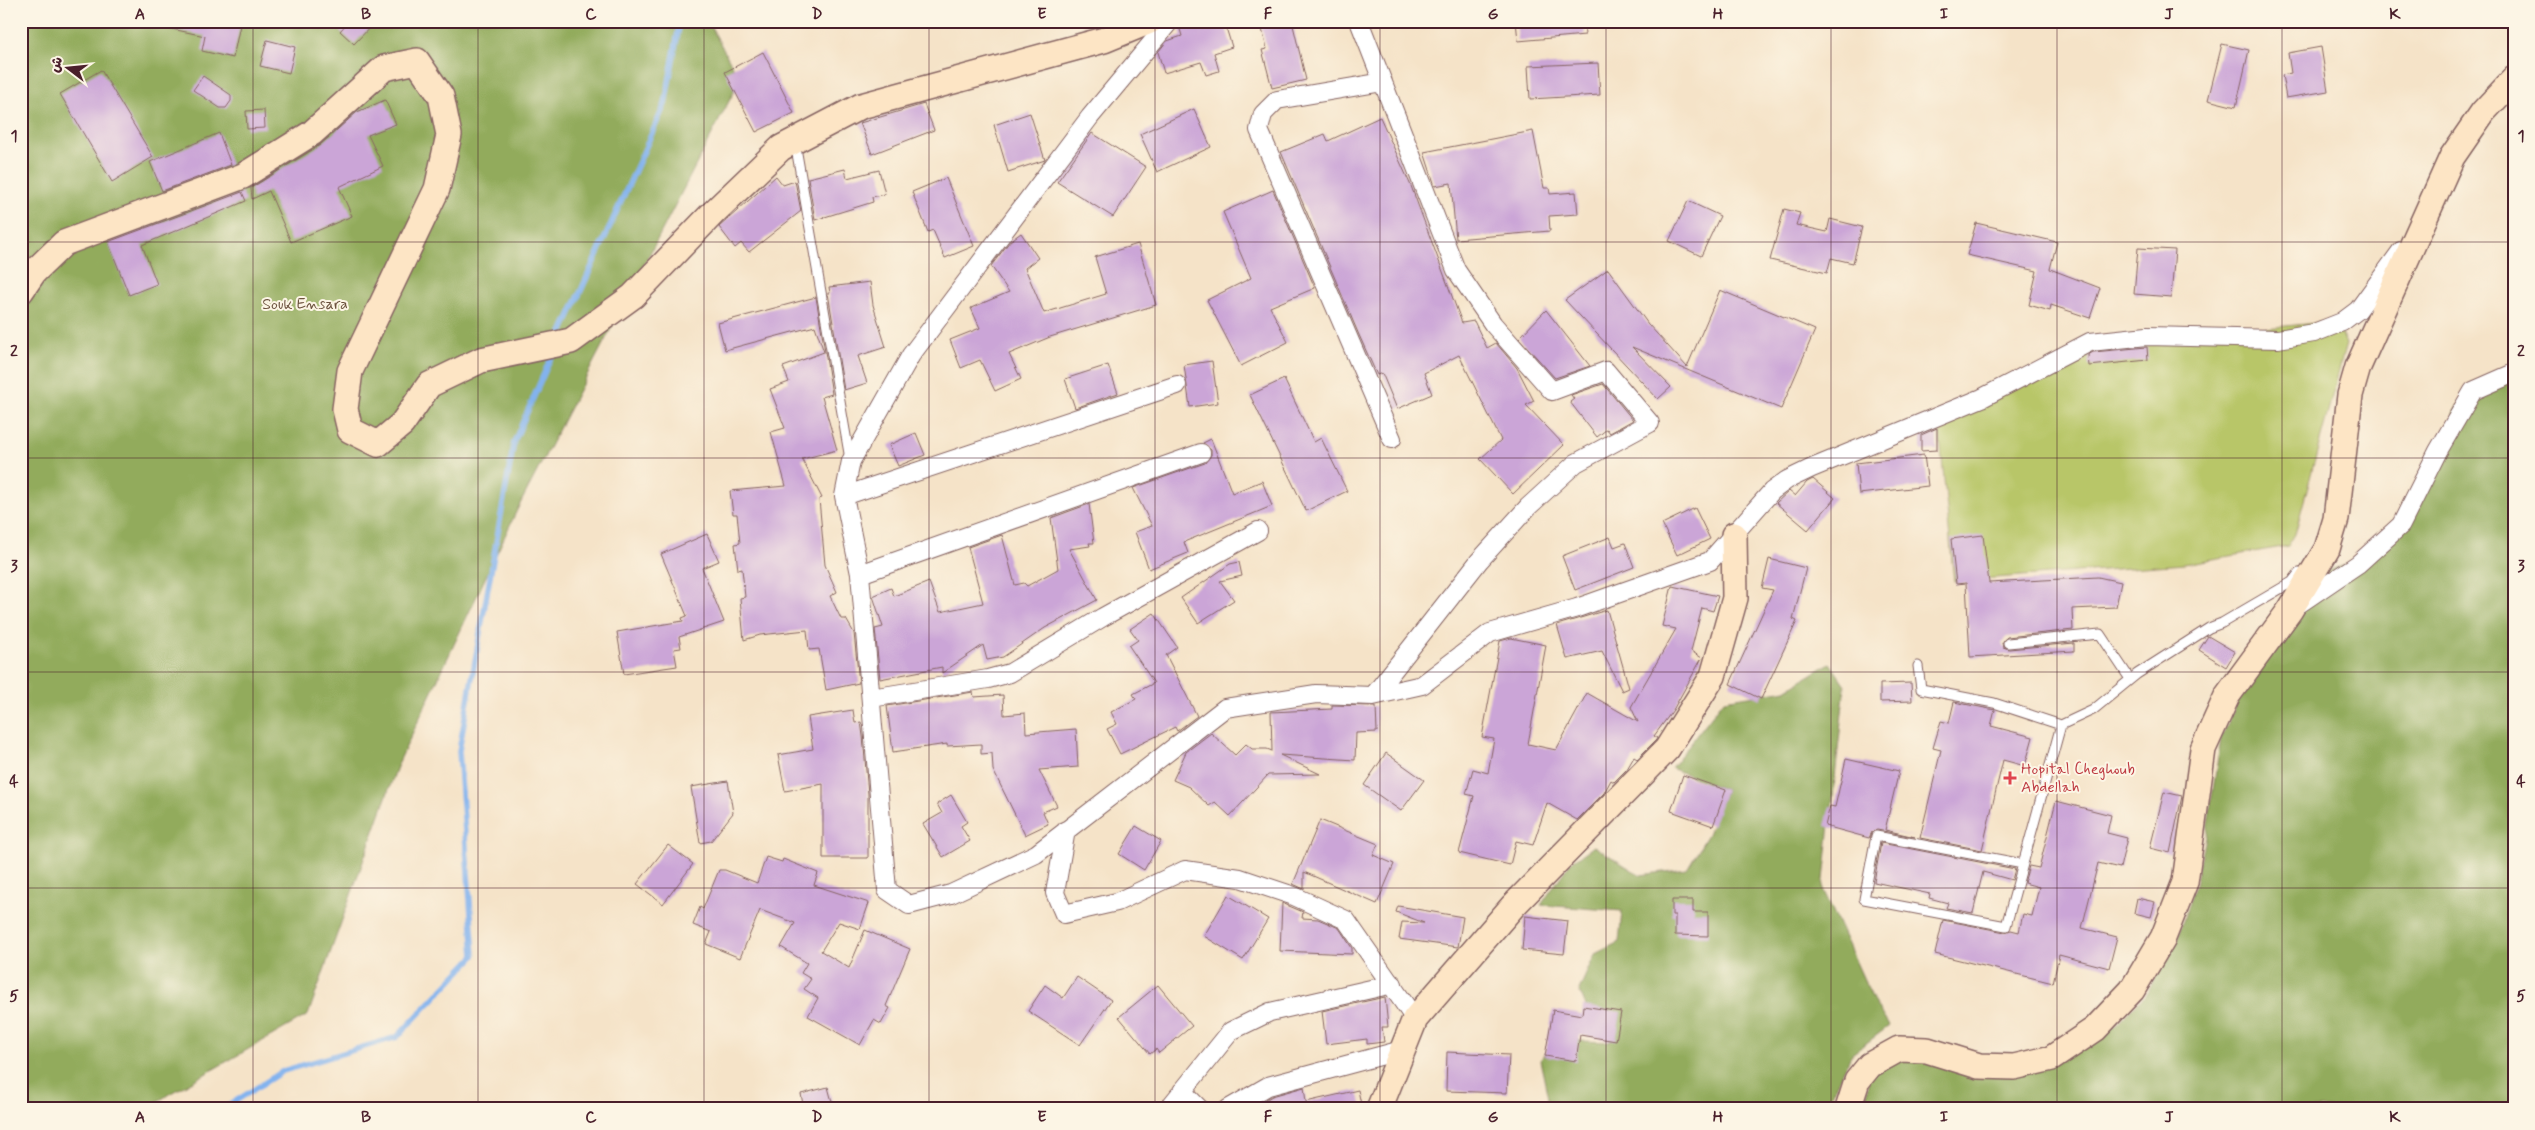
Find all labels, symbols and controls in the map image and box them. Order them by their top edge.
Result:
text: A [135,4,145,25]
text: B [361,4,371,25]
text: C [585,4,597,25]
text: D [811,4,823,25]
text: E [1037,4,1047,25]
text: F [1264,4,1273,25]
text: G [1488,4,1499,25]
text: H [1713,4,1724,25]
text: I [1940,4,1949,25]
text: J [2164,4,2174,25]
text: K [2389,4,2401,25]
north arrow [42,42,92,92]
text: ش [46,55,67,75]
text: 1 [10,126,18,147]
text: 1 [2517,126,2525,147]
park label: Souk Ensara [262,294,348,315]
text: 2 [10,341,18,362]
text: 2 [2517,341,2525,362]
text: 3 [10,556,18,577]
text: 3 [2517,556,2525,577]
place label: Hopital Cheghoub Abdellah [2021,759,2135,798]
text: 4 [9,771,19,792]
marker: Hopital Cheghoub Abdellah [2003,771,2017,785]
text: 4 [2516,771,2526,792]
text: 5 [9,986,19,1007]
text: 5 [2516,986,2526,1007]
text: A [135,1107,145,1128]
text: B [361,1107,371,1128]
text: C [585,1107,597,1128]
text: D [811,1107,823,1128]
text: E [1037,1107,1047,1128]
text: F [1264,1107,1273,1128]
text: G [1488,1107,1499,1128]
text: H [1713,1107,1724,1128]
text: I [1940,1107,1949,1128]
text: J [2164,1107,2174,1128]
text: K [2389,1107,2401,1128]

